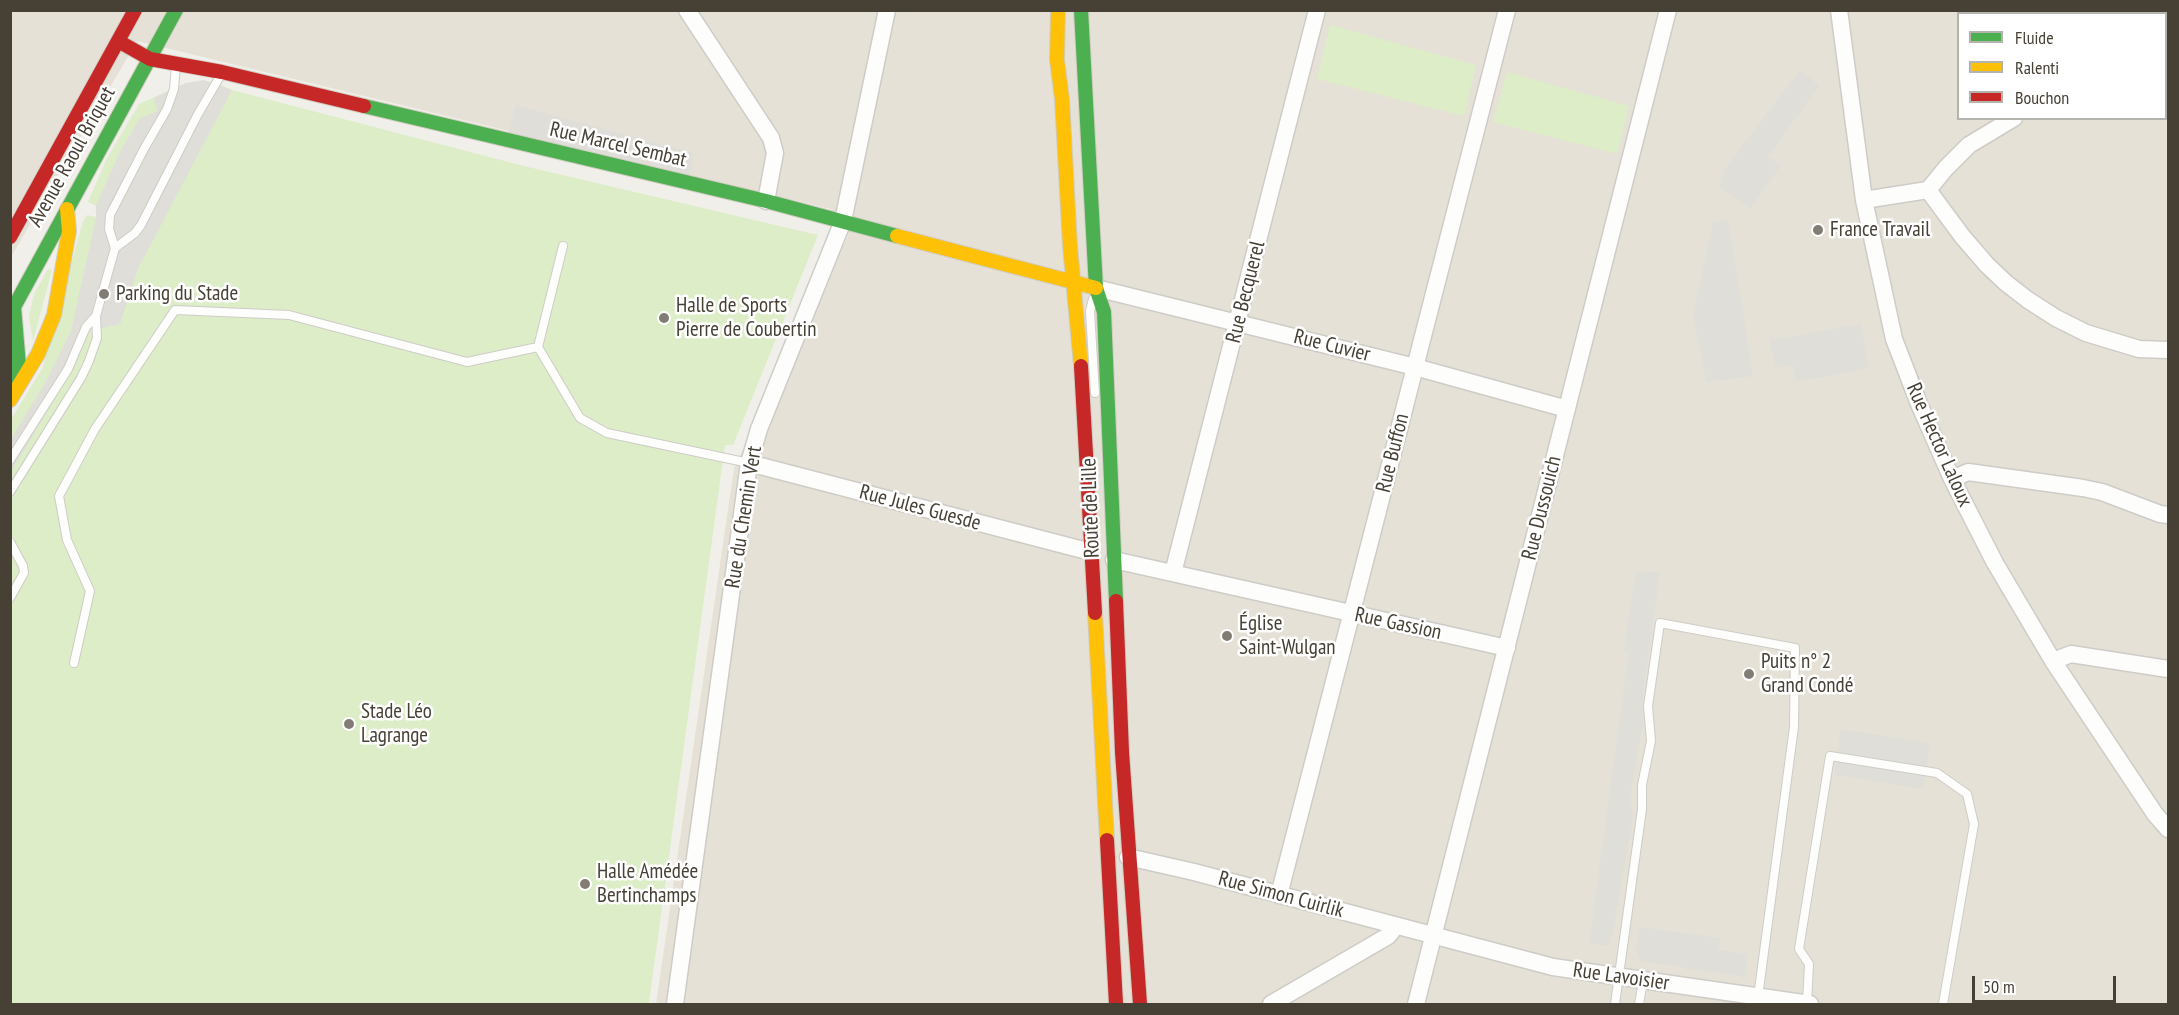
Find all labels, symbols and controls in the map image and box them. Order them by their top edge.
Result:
legend [1957,12,2167,120]
text: Fluide [2015,26,2054,49]
text: Ralenti [2015,56,2059,79]
street label: Avenue Raoul Briquet [23,82,121,232]
text: Bouchon [2015,86,2069,109]
street label: Rue Marcel Sembat [547,117,689,173]
place label: France Travail [1830,217,1930,243]
marker: France Travail [1811,223,1825,237]
street label: Rue Becquerel [1221,238,1271,346]
place label: Parking du Stade [116,281,238,307]
marker: Parking du Stade [97,287,111,301]
place label: Halle de Sports Pierre de Coubertin [676,293,816,343]
marker: Halle de Sports Pierre de Coubertin [657,311,671,325]
street label: Rue Cuvier [1291,324,1373,368]
street label: Rue Hector Laloux [1900,379,1978,511]
street label: Rue Buffon [1371,411,1415,495]
street label: Rue du Chemin Vert [720,444,768,590]
street label: Rue Dussouich [1517,453,1567,563]
street label: Route de Lille [1077,458,1105,558]
street label: Rue Jules Guesde [857,480,983,536]
street label: Rue Gassion [1352,603,1444,645]
place label: Église Saint-Wulgan [1239,611,1336,661]
marker: Église Saint-Wulgan [1220,629,1234,643]
place label: Puits n° 2 Grand Condé [1761,649,1853,699]
marker: Puits n° 2 Grand Condé [1742,667,1756,681]
place label: Stade Léo Lagrange [361,699,432,749]
marker: Stade Léo Lagrange [342,717,356,731]
place label: Halle Amédée Bertinchamps [597,859,698,909]
street label: Rue Simon Cuirlik [1216,866,1346,924]
marker: Halle Amédée Bertinchamps [578,877,592,891]
street label: Rue Lavoisier [1571,958,1671,996]
scale bar [1975,964,2119,1002]
text: 50 m [1983,975,2015,998]

